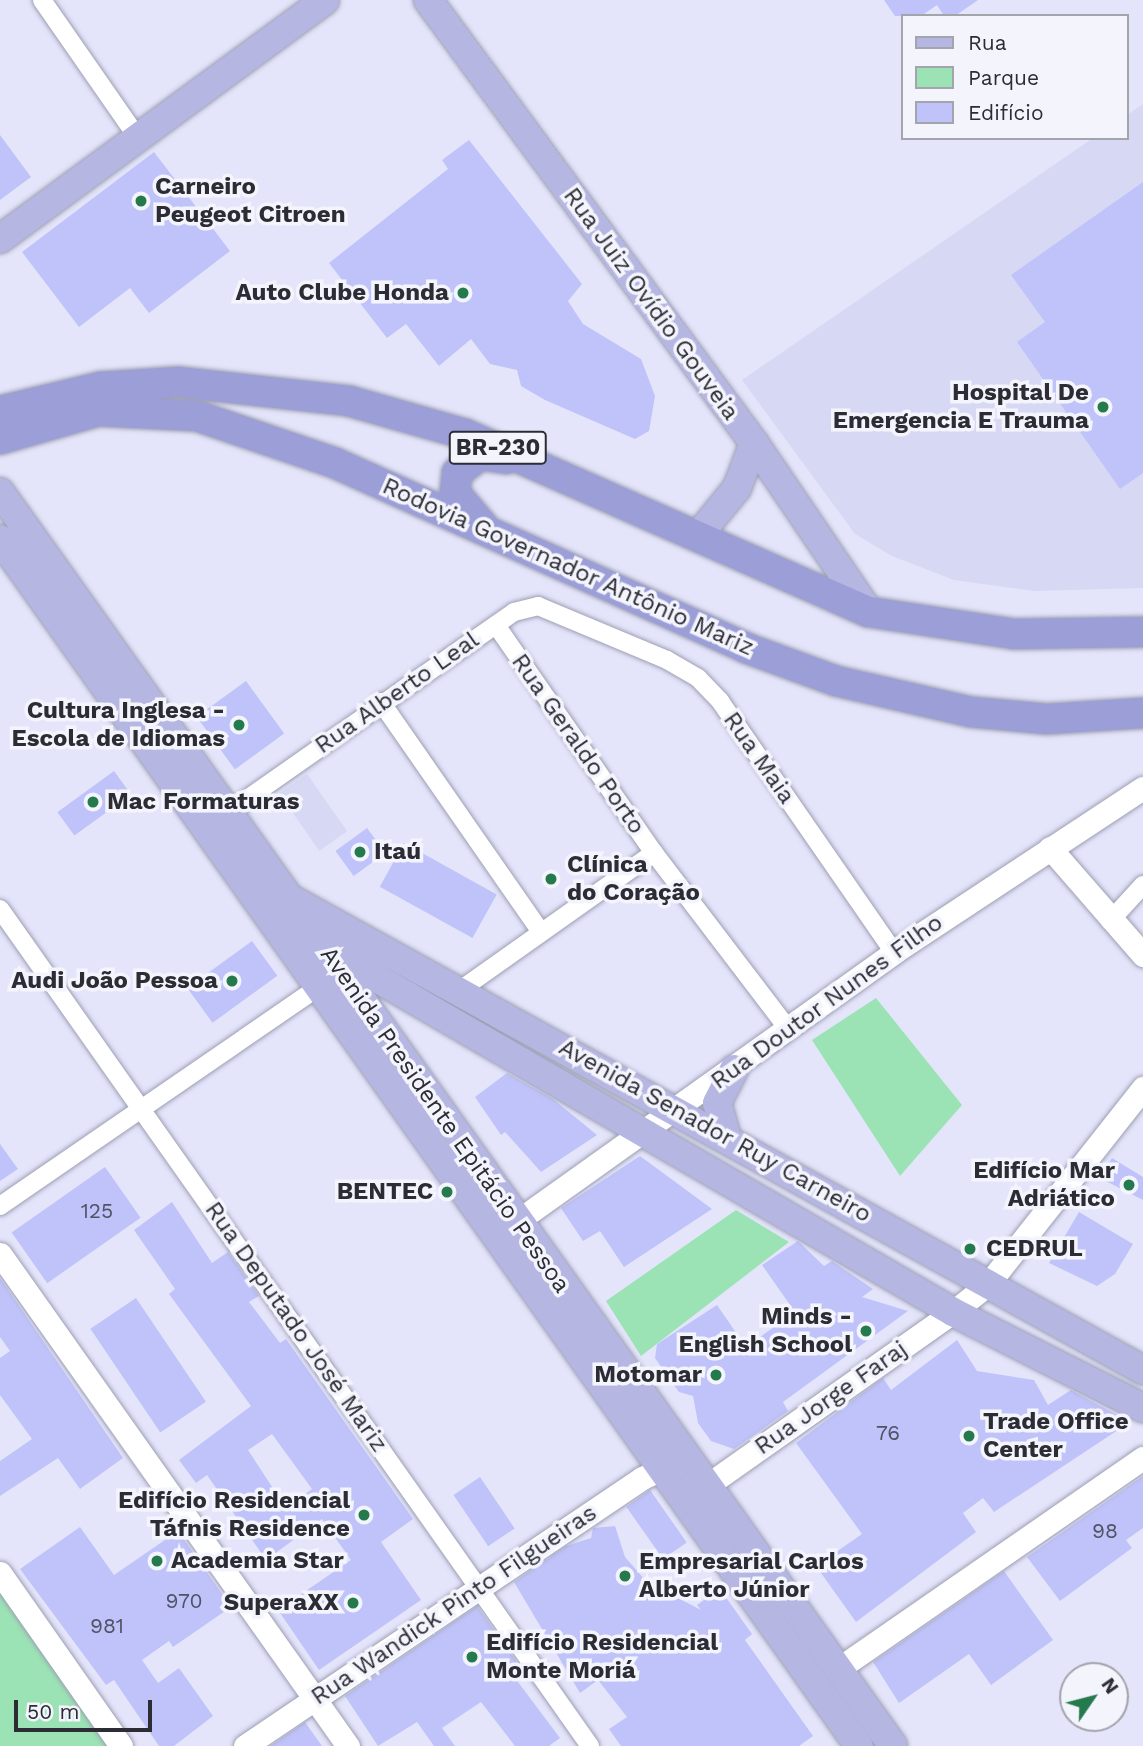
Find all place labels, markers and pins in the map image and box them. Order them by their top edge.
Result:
place label: Carneiro Peugeot Citroen [155,173,346,229]
marker: Carneiro Peugeot Citroen [133,193,149,209]
place label: Auto Clube Honda [235,279,449,307]
marker: Auto Clube Honda [455,285,471,301]
place label: Hospital De Emergencia E Trauma [832,379,1089,435]
marker: Hospital De Emergencia E Trauma [1095,399,1111,415]
place label: Cultura Inglesa - Escola de Idiomas [11,697,225,753]
marker: Cultura Inglesa - Escola de Idiomas [231,717,247,733]
place label: Mac Formaturas [107,788,299,816]
marker: Mac Formaturas [85,794,101,810]
place label: Itaú [374,838,421,866]
marker: Itaú [352,844,368,860]
place label: Clínica do Coração [567,851,700,907]
marker: Clínica do Coração [541,869,561,889]
place label: Audi João Pessoa [11,967,218,995]
marker: Audi João Pessoa [224,973,240,989]
place label: Edifício Mar Adriático [973,1157,1115,1213]
marker: Edifício Mar Adriático [1121,1177,1137,1193]
place label: BENTEC [337,1178,433,1206]
marker: BENTEC [439,1184,455,1200]
place label: CEDRUL [986,1235,1083,1263]
marker: CEDRUL [960,1239,980,1259]
place label: Minds - English School [679,1303,852,1359]
marker: Minds - English School [858,1323,874,1339]
place label: Motomar [594,1361,702,1389]
marker: Motomar [708,1367,724,1383]
place label: Trade Office Center [983,1408,1129,1464]
marker: Trade Office Center [961,1428,977,1444]
place label: Edifício Residencial Táfnis Residence [118,1487,350,1543]
marker: Edifício Residencial Táfnis Residence [356,1507,372,1523]
place label: Academia Star [171,1547,344,1575]
place label: Empresarial Carlos Alberto Júnior [639,1548,864,1604]
marker: Academia Star [149,1553,165,1569]
marker: Empresarial Carlos Alberto Júnior [617,1568,633,1584]
place label: SuperaXX [224,1589,339,1617]
marker: SuperaXX [345,1595,361,1611]
place label: Edifício Residencial Monte Moriá [486,1629,718,1685]
marker: Edifício Residencial Monte Moriá [464,1649,480,1665]

